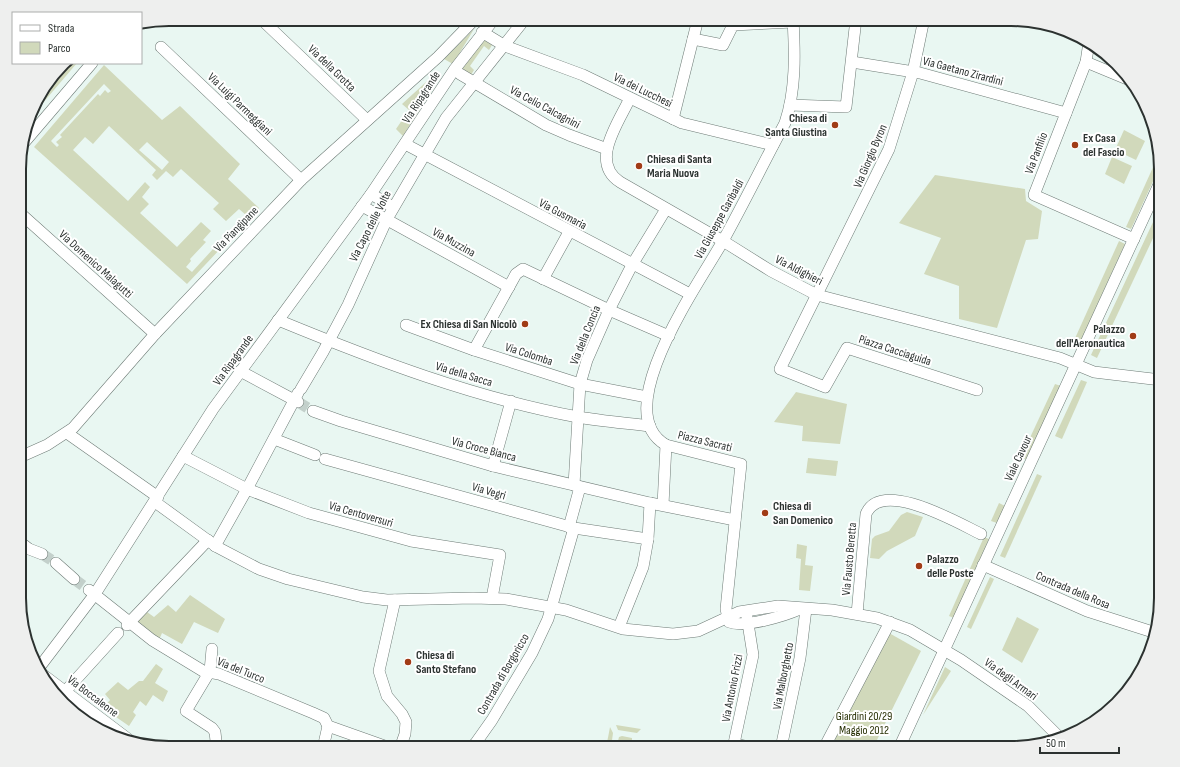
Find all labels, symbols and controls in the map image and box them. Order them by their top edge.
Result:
legend [12,12,142,64]
text: Strada [48,21,75,36]
text: Parco [48,41,71,56]
street label: Via della Grotta [304,42,359,95]
street label: Via Gaetano Zirardini [921,54,1005,89]
street label: Via Ripagrande [399,68,444,126]
street label: Via Luigi Parmeggiani [204,70,275,139]
street label: Via dei Lucchesi [611,70,675,111]
street label: Via Celio Calcagnini [507,83,583,132]
place label: Chiesa di Santa Giustina [765,111,827,140]
marker: Chiesa di Santa Giustina [830,120,840,130]
street label: Via Giorgio Byron [850,122,891,190]
street label: Via Panfilio [1022,130,1051,176]
place label: Ex Casa del Fascio [1083,131,1125,160]
marker: Ex Casa del Fascio [1070,140,1080,150]
place label: Chiesa di Santa Maria Nuova [647,152,712,181]
marker: Chiesa di Santa Maria Nuova [634,161,644,171]
street label: Via Giuseppe Garibaldi [691,177,747,262]
street label: Via Capo delle Volte [346,188,395,264]
street label: Via Gusmaria [536,196,590,233]
street label: Via Piangipane [211,203,262,255]
street label: Via Muzzina [430,225,478,261]
street label: Via Domenico Malagutti [56,227,136,302]
street label: Via Aldighieri [772,252,825,289]
street label: Via della Concia [567,303,604,367]
place label: Ex Chiesa di San Nicolò [421,317,517,332]
marker: Ex Chiesa di San Nicolò [520,319,530,329]
place label: Palazzo dell'Aeronautica [1056,322,1125,351]
marker: Palazzo dell'Aeronautica [1128,331,1138,341]
street label: Via Ripagrande [210,332,257,389]
street label: Piazza Cacciaguida [857,332,933,369]
street label: Via Colomba [503,340,555,369]
street label: Via della Sacca [434,359,494,390]
street label: Piazza Sacrati [676,428,734,455]
street label: Viale Cavour [1001,432,1036,484]
street label: Via Croce Bianca [450,434,518,465]
street label: Via Vegri [470,480,508,503]
street label: Via Centoversuri [327,498,395,531]
place label: Chiesa di San Domenico [773,499,833,528]
marker: Chiesa di San Domenico [760,508,770,518]
street label: Via Fausto Beretta [839,522,860,596]
place label: Palazzo delle Poste [927,552,974,581]
marker: Palazzo delle Poste [914,561,924,571]
street label: Contrada della Rosa [1033,568,1112,613]
street label: Contrada di Borgoricco [474,631,533,718]
street label: Via Malborghetto [770,641,797,711]
place label: Chiesa di Santo Stefano [416,648,476,677]
street label: Via Antonio Frizzi [719,653,746,723]
street label: Via del Turco [215,654,267,687]
street label: Via degli Armari [981,655,1040,704]
marker: Chiesa di Santo Stefano [403,657,413,667]
street label: Via Boccaleone [64,672,122,721]
park label: Giardini 20/29 Maggio 2012 [836,709,892,738]
scale bar [1040,729,1119,755]
text: 50 m [1046,736,1066,751]

